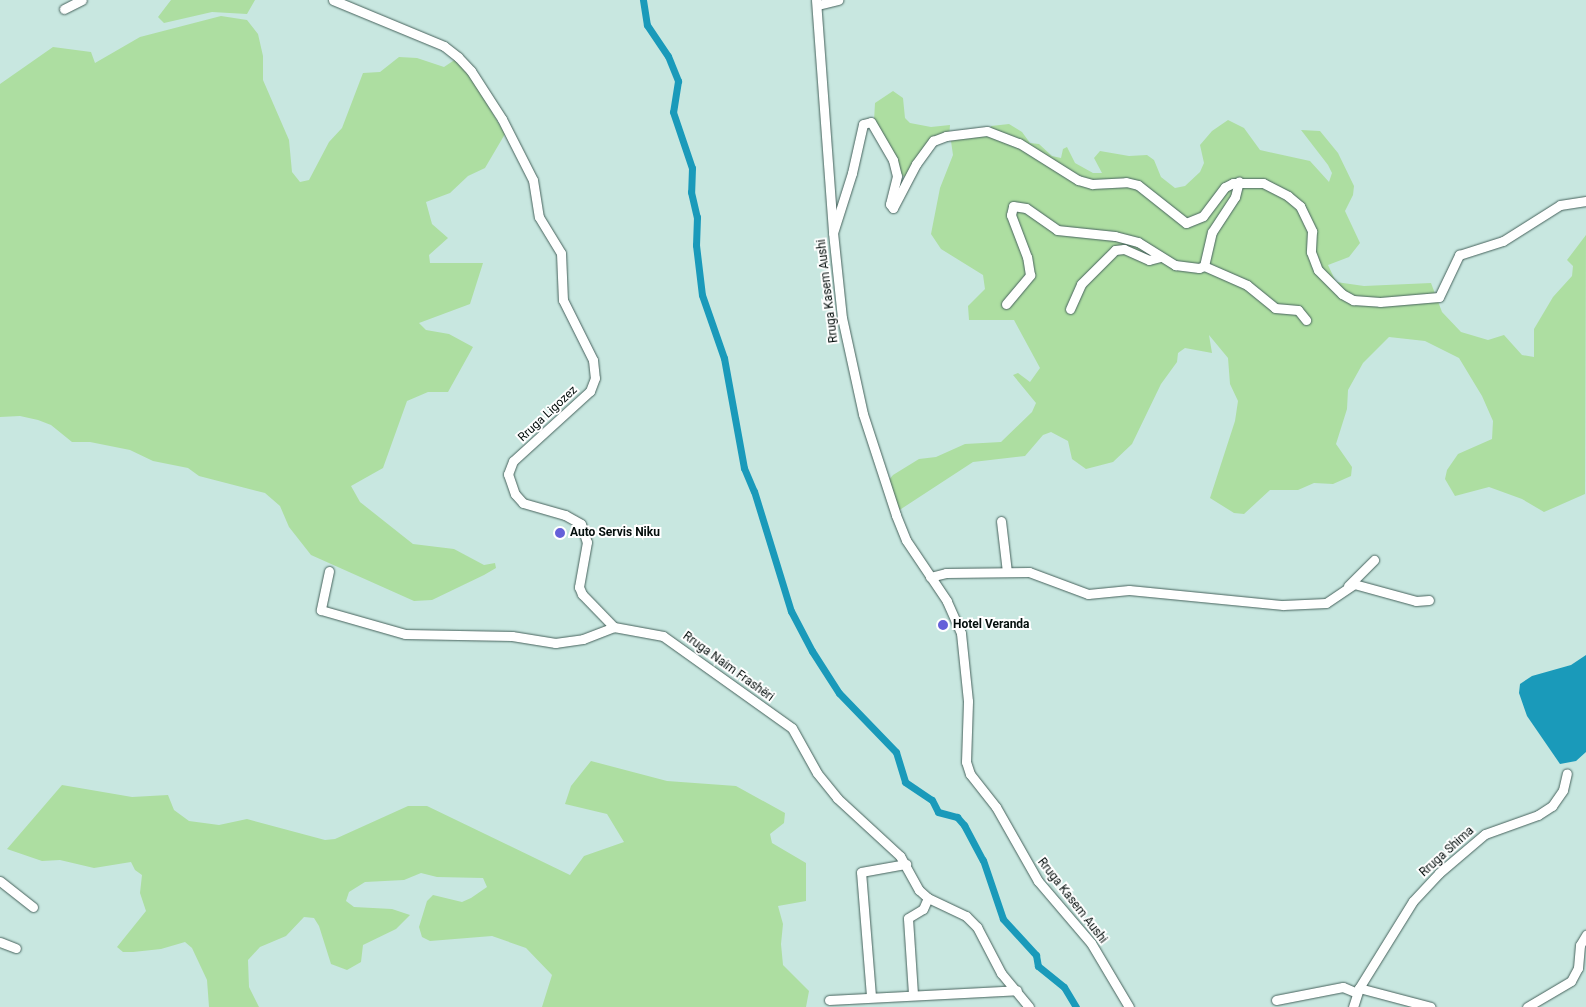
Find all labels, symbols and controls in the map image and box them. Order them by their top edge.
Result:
street label: Rruga Kasem Aushi [814,238,842,344]
street label: Rruga Ligozez [516,383,580,445]
place label: Auto Servis Niku [570,526,660,540]
marker: Auto Servis Niku [554,527,566,539]
place label: Hotel Veranda [953,618,1030,632]
marker: Hotel Veranda [937,619,949,631]
street label: Rruga Naim Frashëri [680,629,776,705]
street label: Rruga Shima [1417,824,1477,880]
street label: Rruga Kasem Aushi [1034,855,1110,947]

